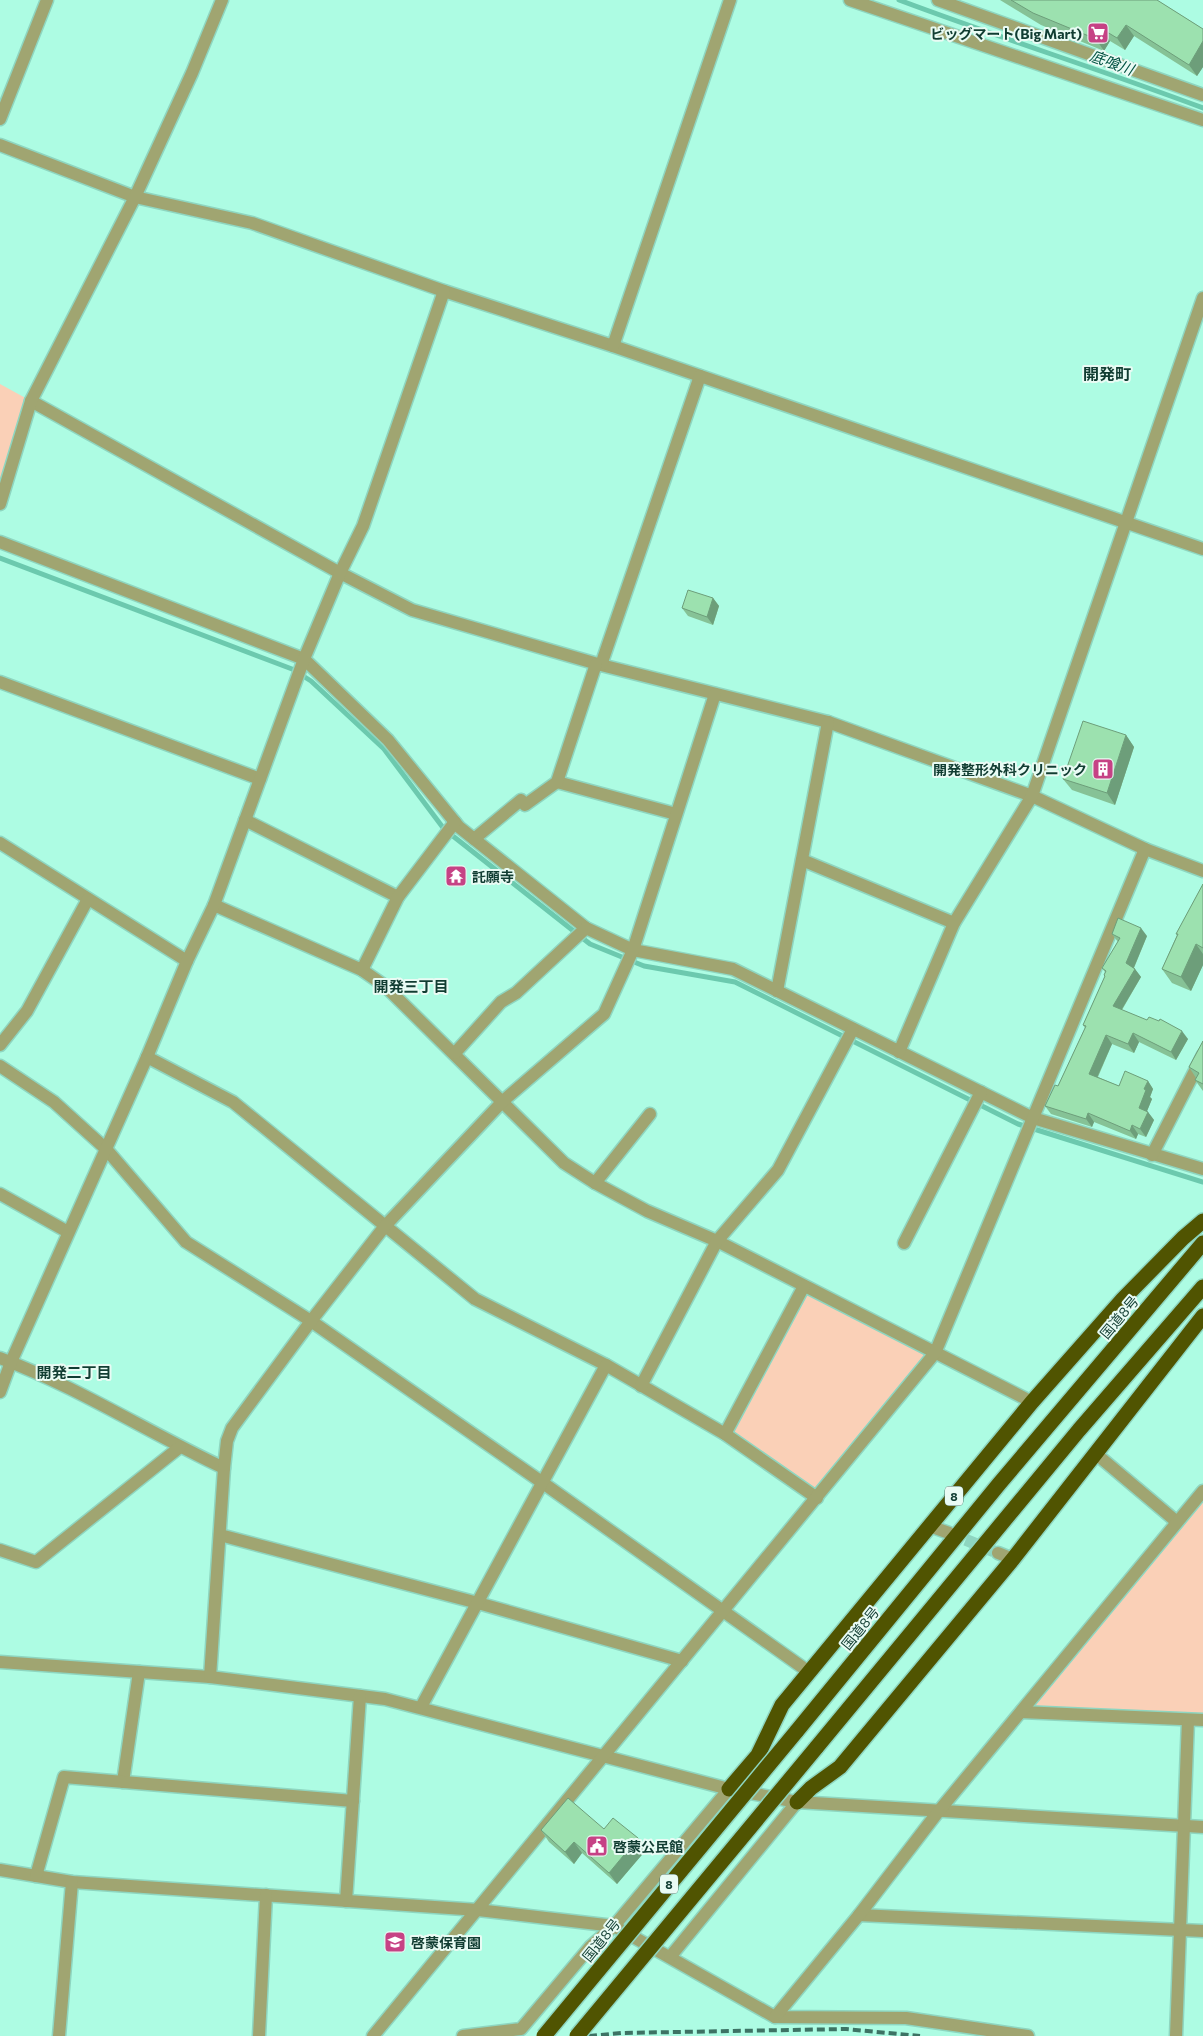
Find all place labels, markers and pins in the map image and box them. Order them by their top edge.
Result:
supermarket icon: ビッグマート(Big Mart) [1086,21,1110,45]
place label: ビッグマート(Big Mart) [931,25,1082,42]
building icon: 開発整形外科クリニック [1091,757,1115,781]
place label: 開発整形外科クリニック [933,761,1087,778]
temple icon: 託願寺 [444,864,468,888]
place label: 託願寺 [472,868,514,885]
public building icon: 啓蒙公民館 [585,1834,609,1858]
place label: 啓蒙公民館 [613,1838,683,1855]
school or university icon: 啓蒙保育園 [383,1930,407,1954]
place label: 啓蒙保育園 [411,1934,481,1951]

